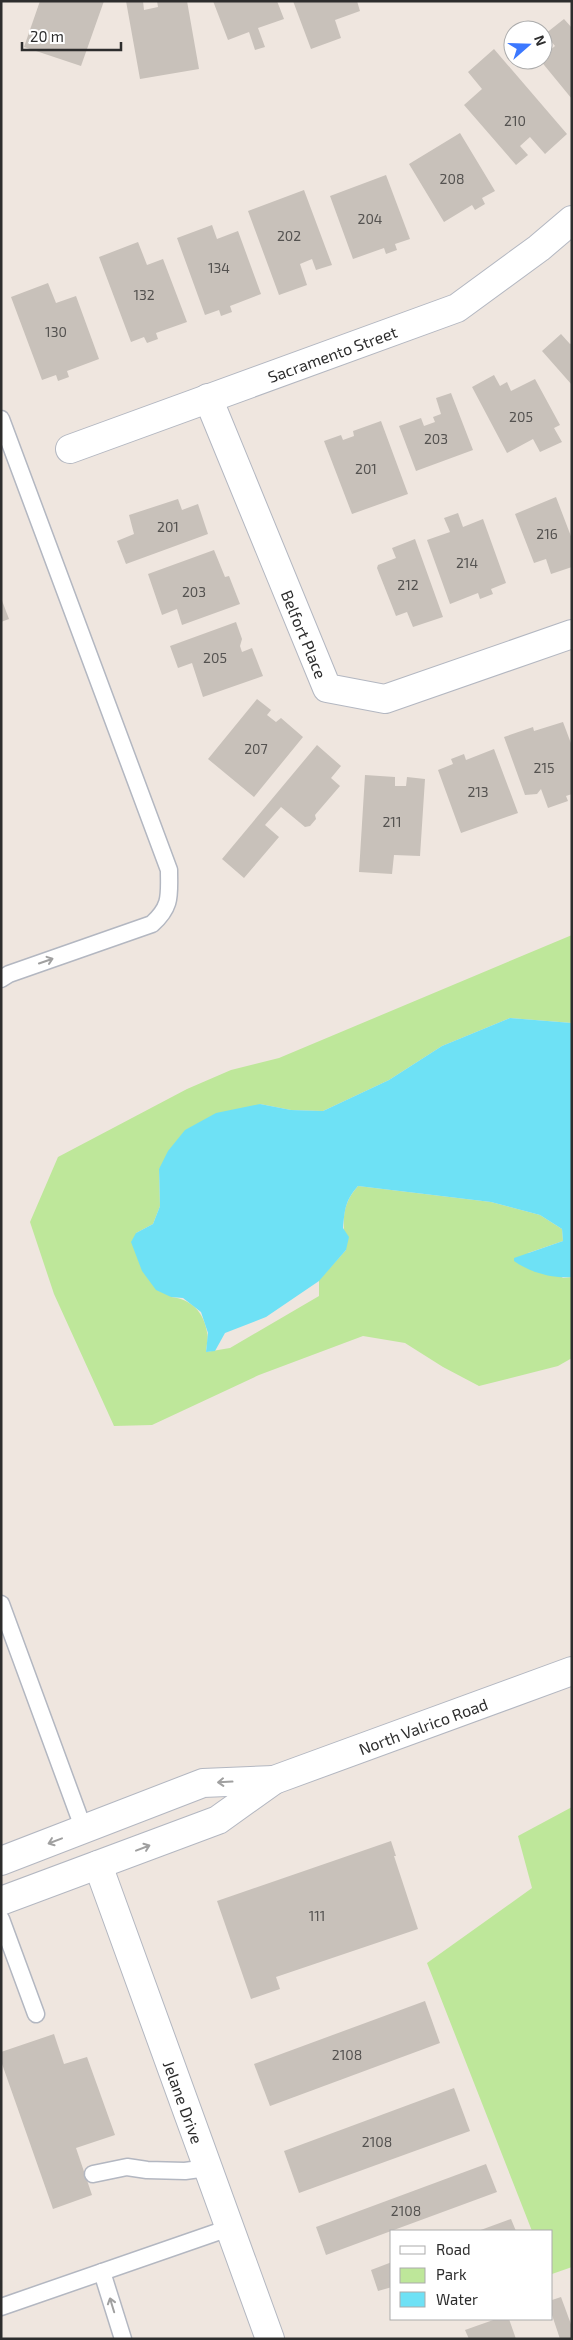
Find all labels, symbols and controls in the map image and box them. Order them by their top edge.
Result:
scale bar [22,20,121,52]
north arrow [503,20,553,70]
text: 20 m [30,27,64,45]
text: N [531,33,550,48]
house number: 210 [504,112,526,129]
house number: 208 [440,170,464,187]
house number: 204 [358,210,382,227]
house number: 202 [277,227,301,244]
house number: 134 [208,259,230,276]
house number: 132 [133,286,155,303]
street label: Sacramento Street [265,321,399,386]
house number: 130 [45,323,67,340]
house number: 205 [509,408,533,425]
house number: 203 [424,430,448,447]
house number: 201 [355,460,377,477]
house number: 201 [157,518,179,535]
house number: 216 [536,525,558,542]
house number: 214 [456,554,478,571]
house number: 212 [397,576,419,593]
house number: 203 [182,583,206,600]
street label: Belfort Place [278,587,331,681]
house number: 205 [203,649,227,666]
house number: 207 [244,740,268,757]
house number: 215 [534,759,554,776]
house number: 213 [467,783,489,800]
house number: 211 [382,813,402,830]
one-way arrow [38,956,54,965]
street label: North Valrico Road [356,1693,490,1758]
one-way arrow [217,1778,233,1787]
one-way arrow [48,1836,63,1846]
one-way arrow [135,1843,150,1852]
house number: 111 [309,1907,325,1924]
house number: 2108 [332,2046,362,2063]
street label: Jelane Drive [160,2058,208,2146]
house number: 2108 [362,2133,392,2150]
house number: 2108 [391,2202,421,2219]
legend [390,2230,553,2320]
text: Road [436,2240,471,2258]
text: Park [436,2265,467,2283]
text: Water [436,2290,478,2308]
one-way arrow [107,2298,117,2314]

